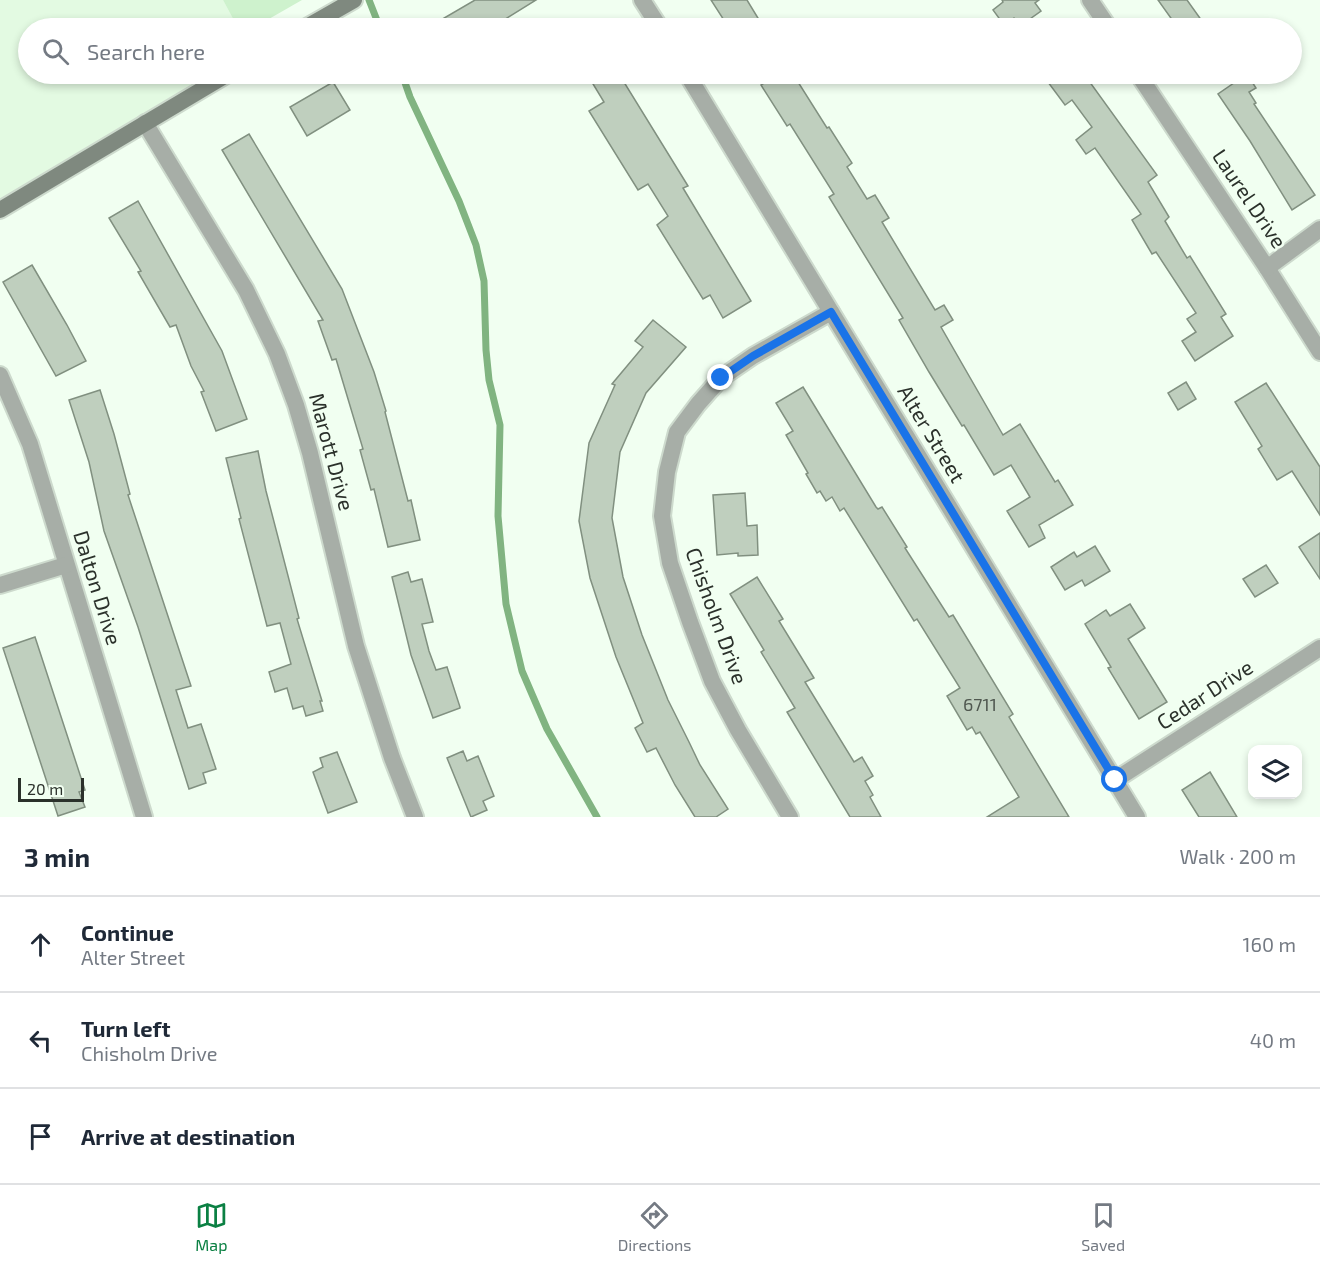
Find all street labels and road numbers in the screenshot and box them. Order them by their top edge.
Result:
street label: Laurel Drive [1208,144,1292,252]
street label: Alter Street [893,380,971,487]
street label: Marott Drive [305,390,360,513]
street label: Dalton Drive [69,527,128,648]
street label: Chisholm Drive [681,544,754,687]
street label: Cedar Drive [1152,653,1257,734]

